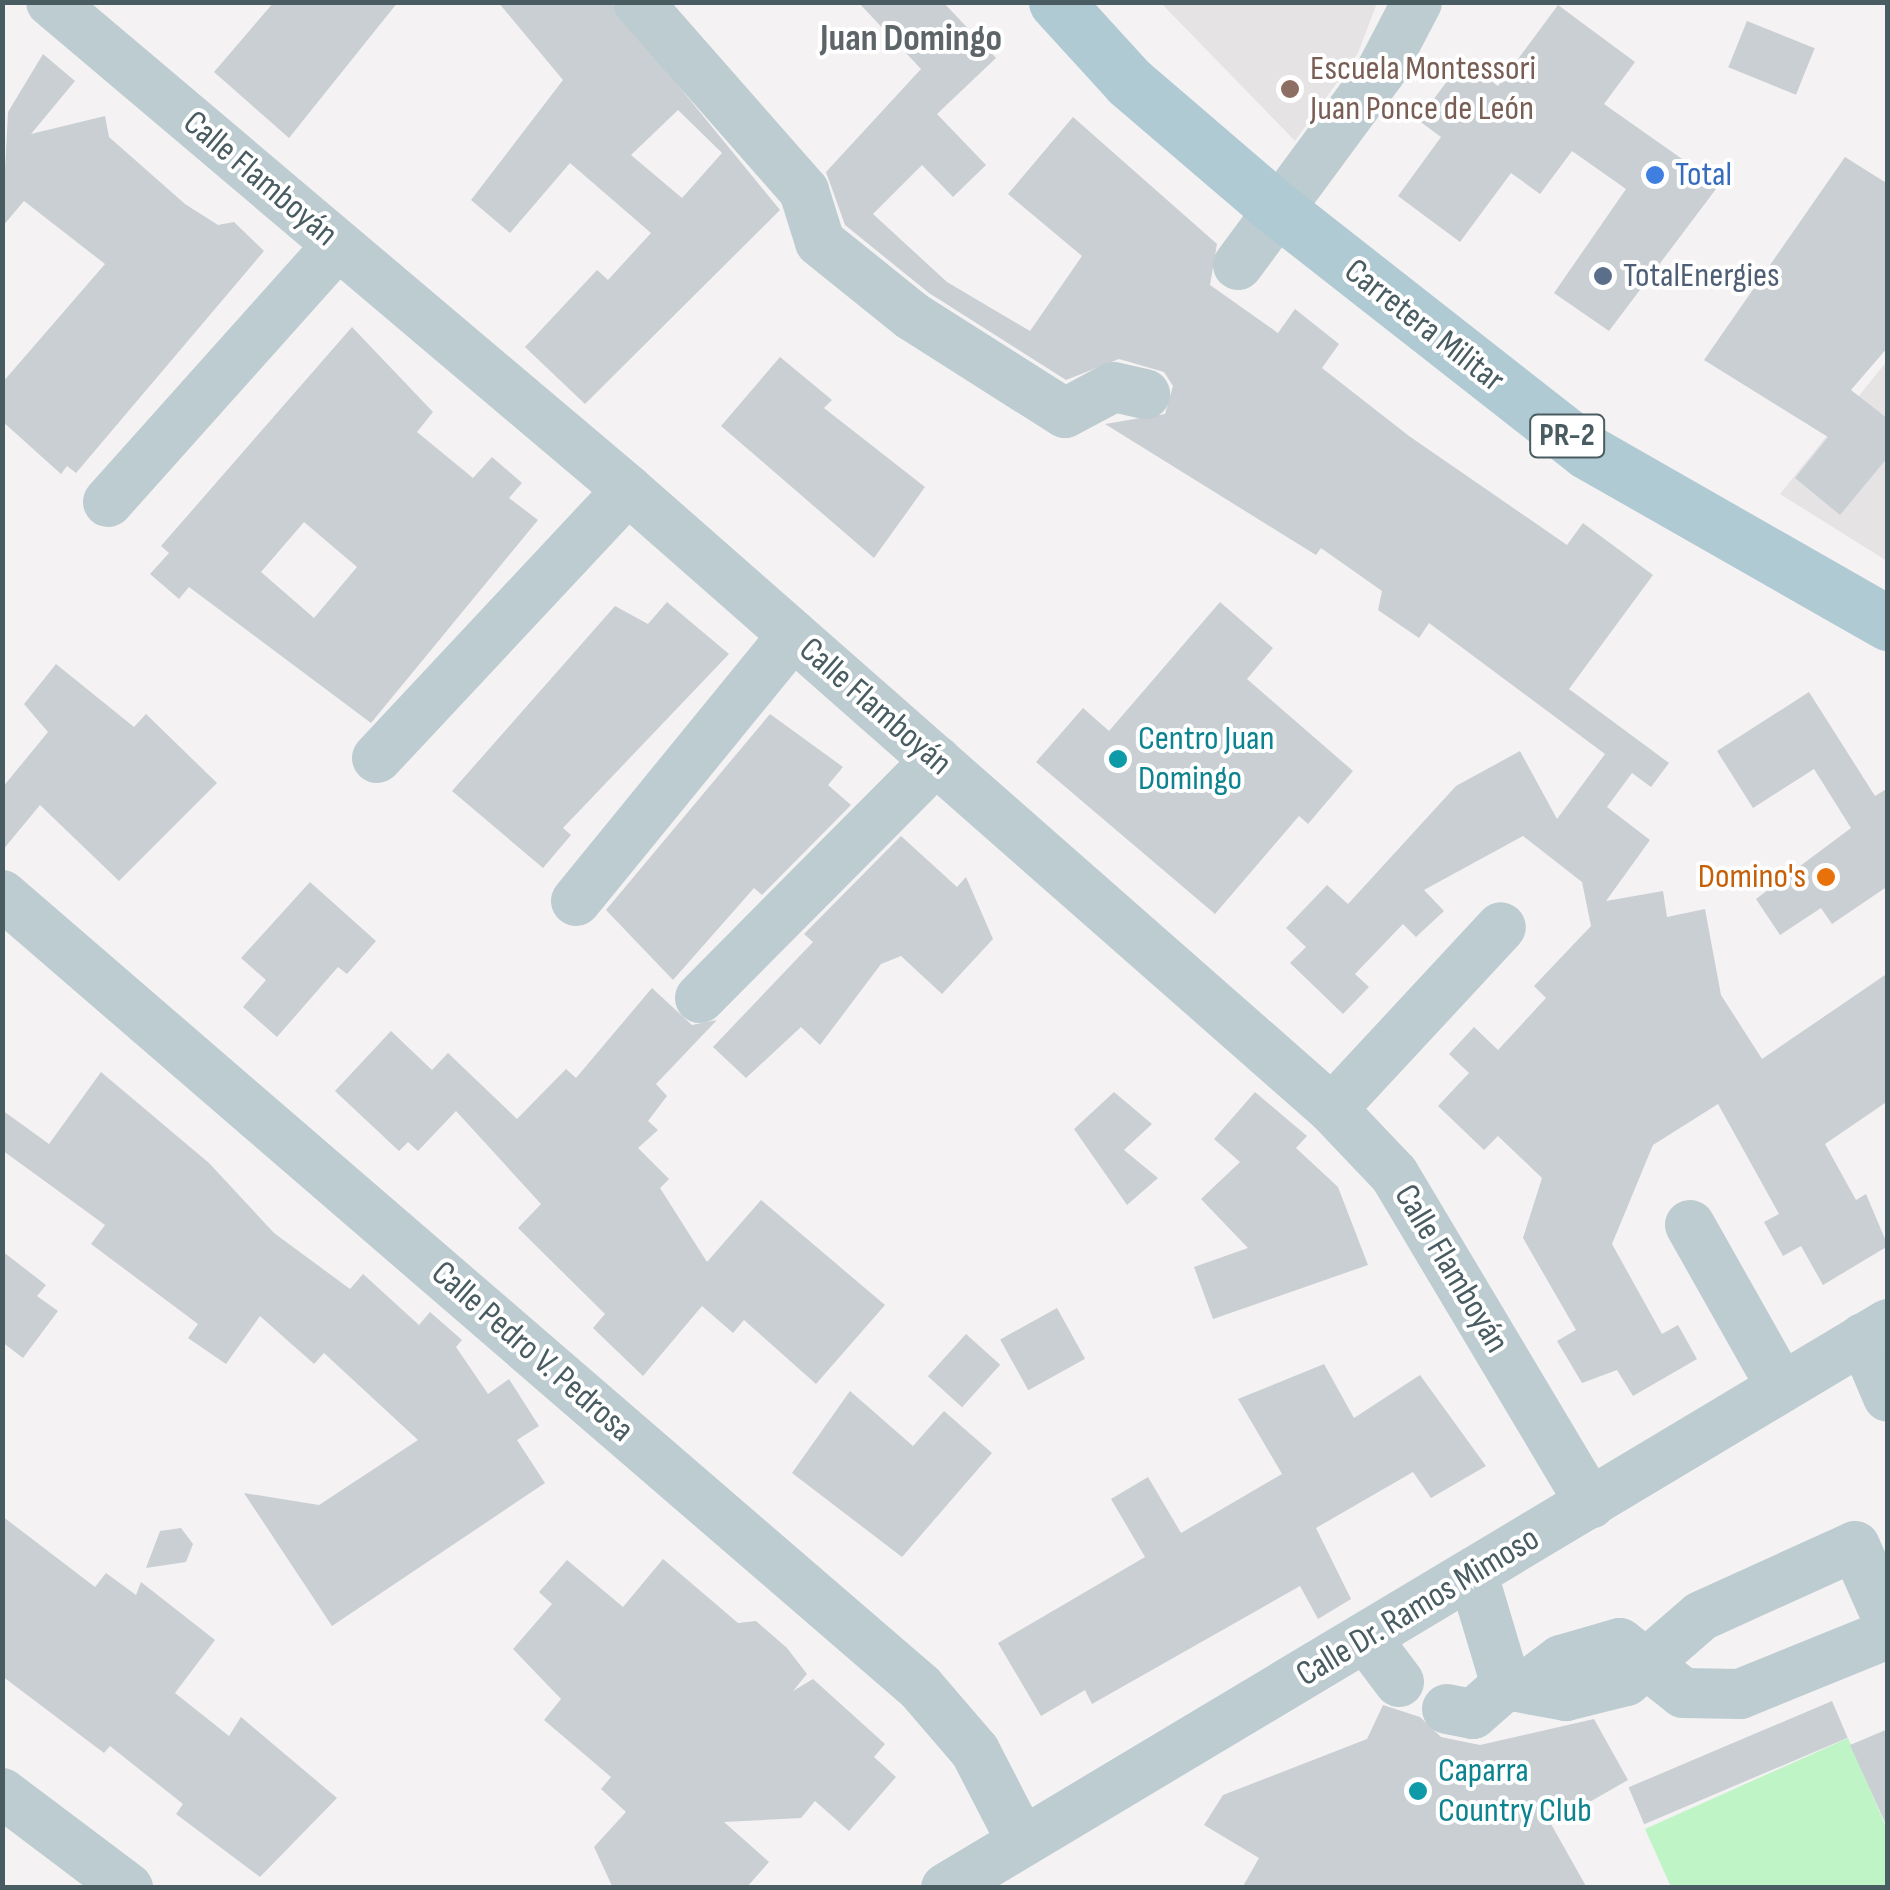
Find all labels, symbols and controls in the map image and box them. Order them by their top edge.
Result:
district label: Juan Domingo [820,16,1002,62]
place label: Escuela Montessori Juan Ponce de León [1310,48,1536,130]
marker: Escuela Montessori Juan Ponce de León [1279,78,1301,100]
street label: Calle Flamboyán [174,102,346,256]
place label: Total [1675,154,1732,196]
marker: Total [1644,164,1666,186]
street label: Carretera Militar [1336,251,1512,401]
place label: TotalEnergies [1623,255,1780,297]
marker: TotalEnergies [1592,265,1614,287]
road number: PR-2 [1527,409,1607,463]
street label: Calle Flamboyán [790,629,960,785]
place label: Centro Juan Domingo [1138,718,1274,800]
marker: Centro Juan Domingo [1107,748,1129,770]
place label: Domino's [1698,856,1806,898]
marker: Domino's [1815,866,1837,888]
street label: Calle Flamboyán [1384,1177,1518,1361]
street label: Calle Pedro V. Pedrosa [422,1253,642,1451]
street label: Calle Dr. Ramos Mimoso [1289,1518,1547,1696]
place label: Caparra Country Club [1438,1750,1592,1832]
marker: Caparra Country Club [1407,1780,1429,1802]

